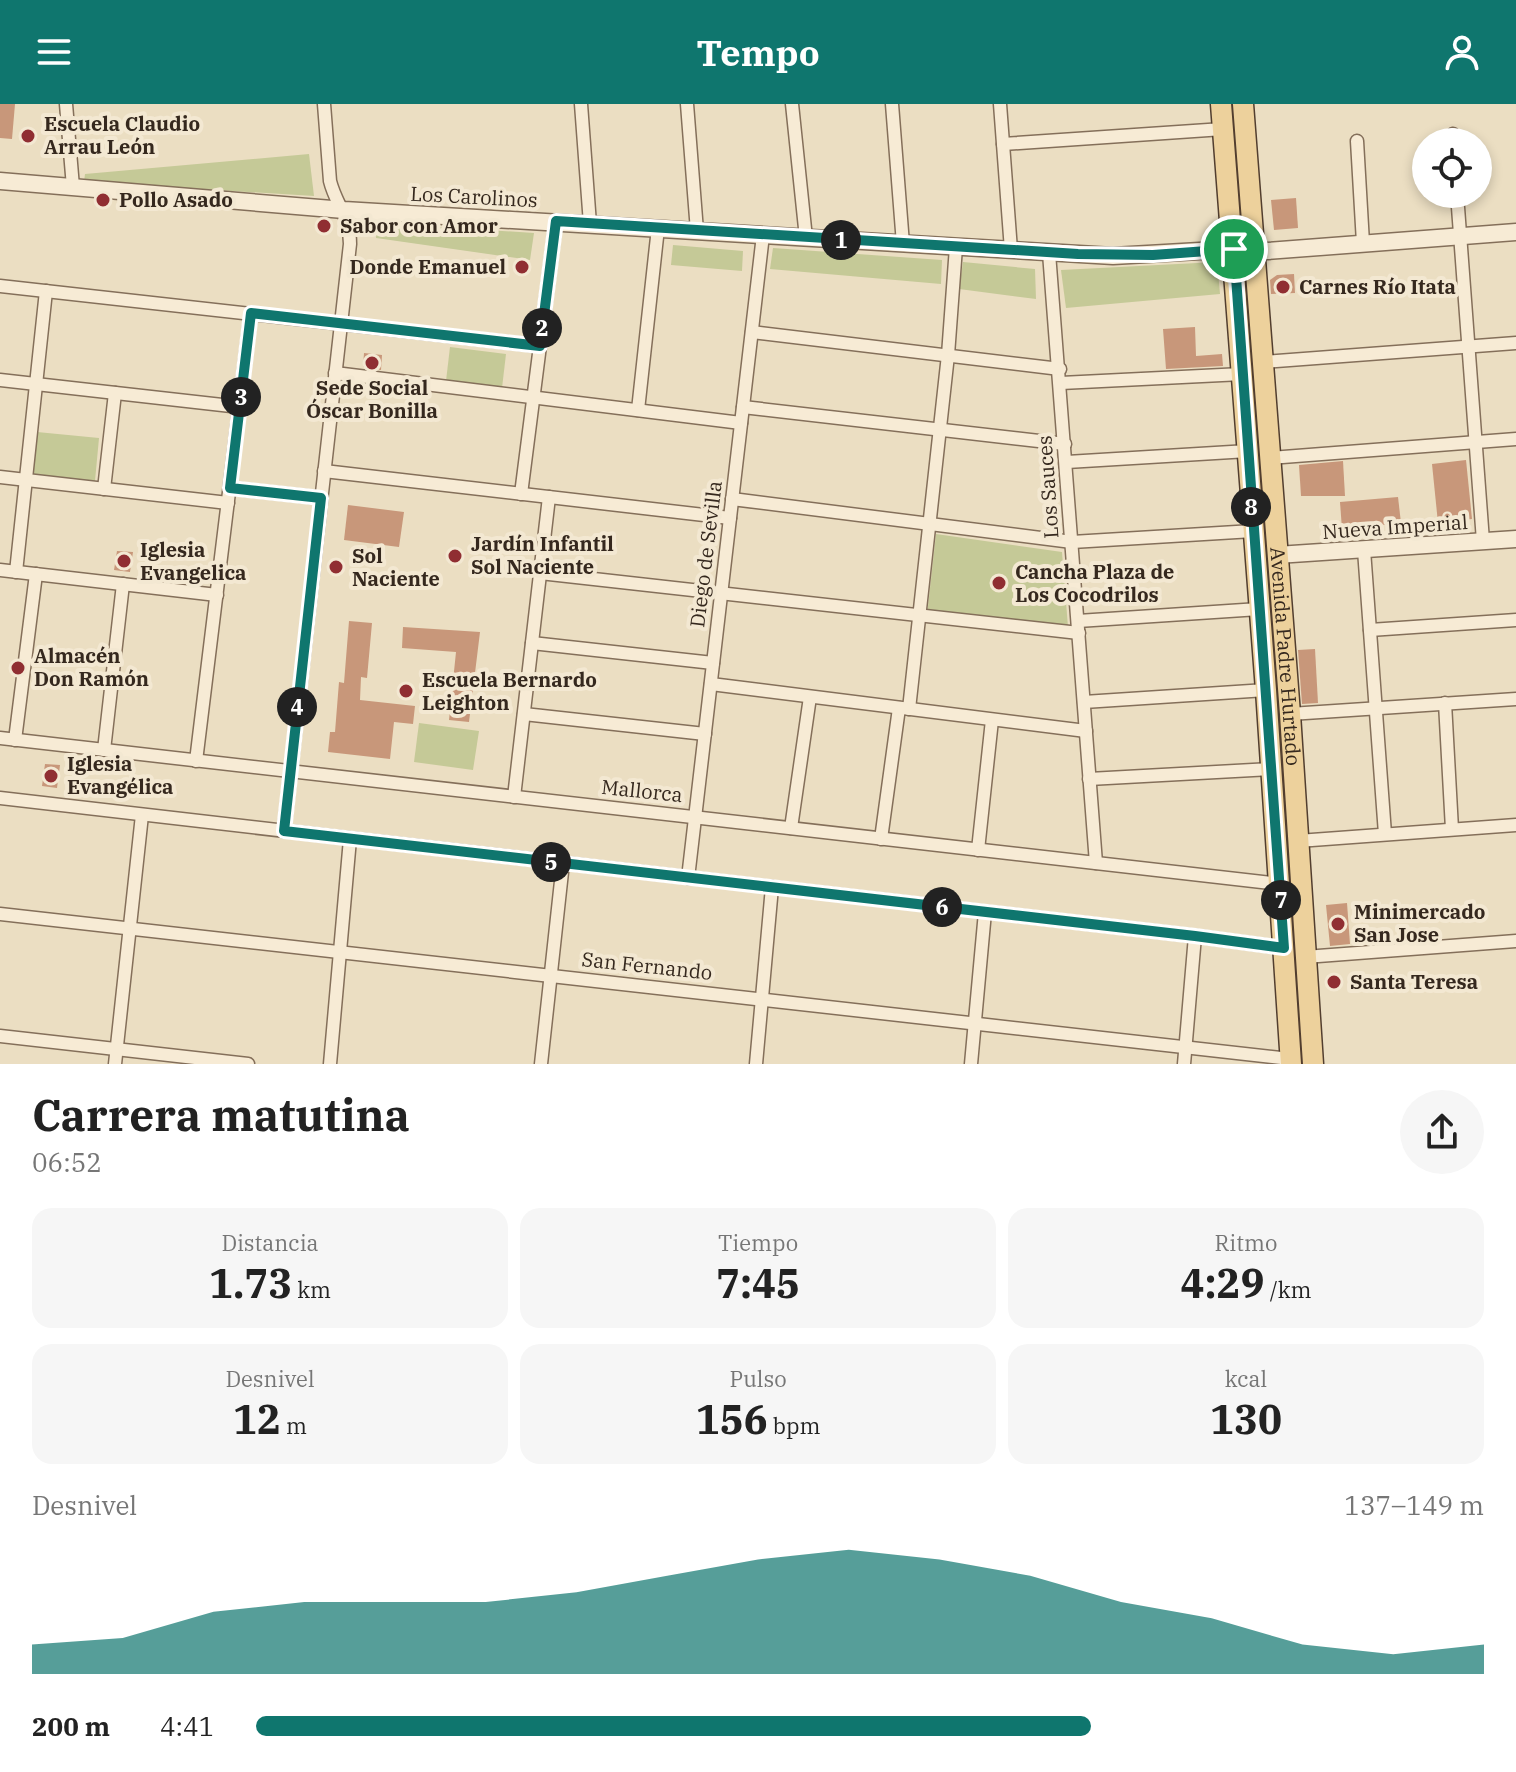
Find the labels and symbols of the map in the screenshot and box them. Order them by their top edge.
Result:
place label: Escuela Claudio Arrau León [44,110,200,160]
marker: Escuela Claudio Arrau León [19,127,37,145]
street label: Los Carolinos [410,180,538,213]
place label: Pollo Asado [119,186,233,213]
marker: Pollo Asado [94,191,112,209]
place label: Sabor con Amor [340,212,498,239]
pin [1200,215,1268,283]
marker: Sabor con Amor [315,217,333,235]
pin: 1 [821,220,861,260]
place label: Donde Emanuel [349,253,506,280]
marker: Donde Emanuel [513,258,531,276]
place label: Carnes Río Itata [1299,273,1456,300]
marker: Carnes Río Itata [1274,278,1292,296]
pin: 2 [522,308,562,348]
marker: Sede Social Óscar Bonilla [363,354,381,372]
place label: Sede Social Óscar Bonilla [306,374,438,424]
pin: 3 [221,377,261,417]
street label: Los Sauces [1030,435,1065,539]
street label: Diego de Sevilla [683,479,728,629]
pin: 8 [1231,487,1271,527]
street label: Nueva Imperial [1321,508,1469,545]
place label: Jardín Infantil Sol Naciente [471,530,614,580]
place label: Iglesia Evangelica [140,536,246,586]
place label: Sol Naciente [352,542,440,592]
street label: Avenida Padre Hurtado [1264,546,1307,767]
marker: Jardín Infantil Sol Naciente [446,547,464,565]
marker: Iglesia Evangelica [115,552,133,570]
marker: Sol Naciente [327,558,345,576]
place label: Cancha Plaza de Los Cocodrilos [1015,558,1174,608]
marker: Cancha Plaza de Los Cocodrilos [990,574,1008,592]
place label: Almacén Don Ramón [34,642,149,692]
marker: Almacén Don Ramón [9,659,27,677]
place label: Escuela Bernardo Leighton [422,666,597,716]
marker: Escuela Bernardo Leighton [397,682,415,700]
pin: 4 [277,687,317,727]
place label: Iglesia Evangélica [67,750,173,800]
marker: Iglesia Evangélica [42,767,60,785]
street label: Mallorca [600,773,684,808]
pin: 5 [531,842,571,882]
pin: 7 [1261,880,1301,920]
pin: 6 [922,887,962,927]
place label: Minimercado San Jose [1354,898,1486,948]
marker: Minimercado San Jose [1329,915,1347,933]
street label: San Fernando [580,945,714,986]
place label: Santa Teresa [1350,968,1478,995]
marker: Santa Teresa [1325,973,1343,991]

